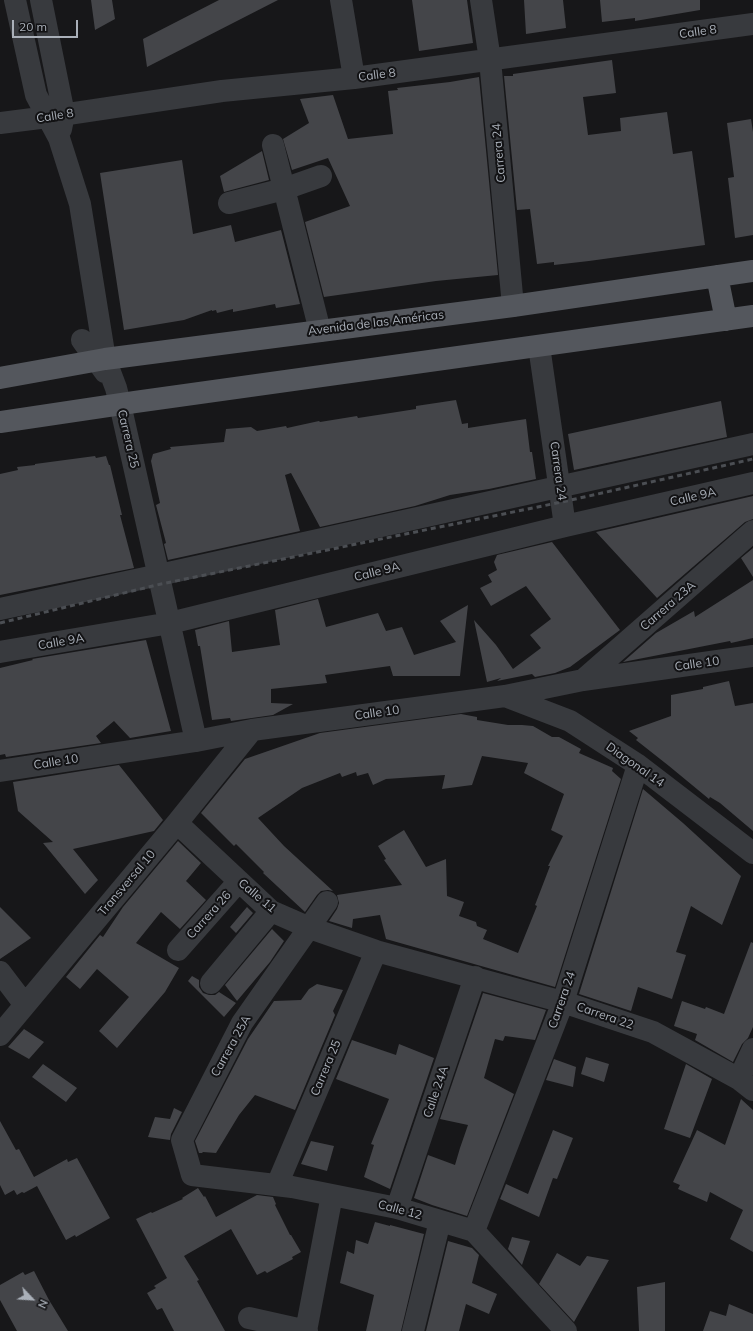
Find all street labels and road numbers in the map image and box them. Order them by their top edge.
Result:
street label: Calle 8 [678,22,718,42]
street label: Calle 8 [357,66,397,84]
street label: Calle 8 [35,106,75,126]
street label: Carrera 24 [489,123,509,183]
street label: Avenida de las Américas [307,308,445,338]
street label: Carrera 25 [114,408,142,470]
street label: Carrera 24 [547,441,569,501]
street label: Calle 9A [669,485,717,509]
street label: Calle 9A [353,559,401,585]
street label: Carrera 23A [638,578,698,634]
street label: Calle 9A [37,631,85,653]
street label: Calle 10 [674,654,720,674]
street label: Calle 10 [354,703,400,723]
street label: Diagonal 14 [603,740,667,790]
street label: Calle 10 [33,751,79,773]
street label: Transversal 10 [95,847,159,919]
street label: Calle 11 [235,876,279,916]
street label: Carrera 26 [184,888,234,942]
street label: Carrera 24 [546,970,578,1030]
street label: Carrera 22 [575,1000,635,1032]
street label: Carrera 25A [208,1013,254,1079]
street label: Carrera 25 [308,1038,344,1098]
street label: Calle 24A [420,1064,452,1120]
street label: Calle 12 [376,1197,424,1223]

